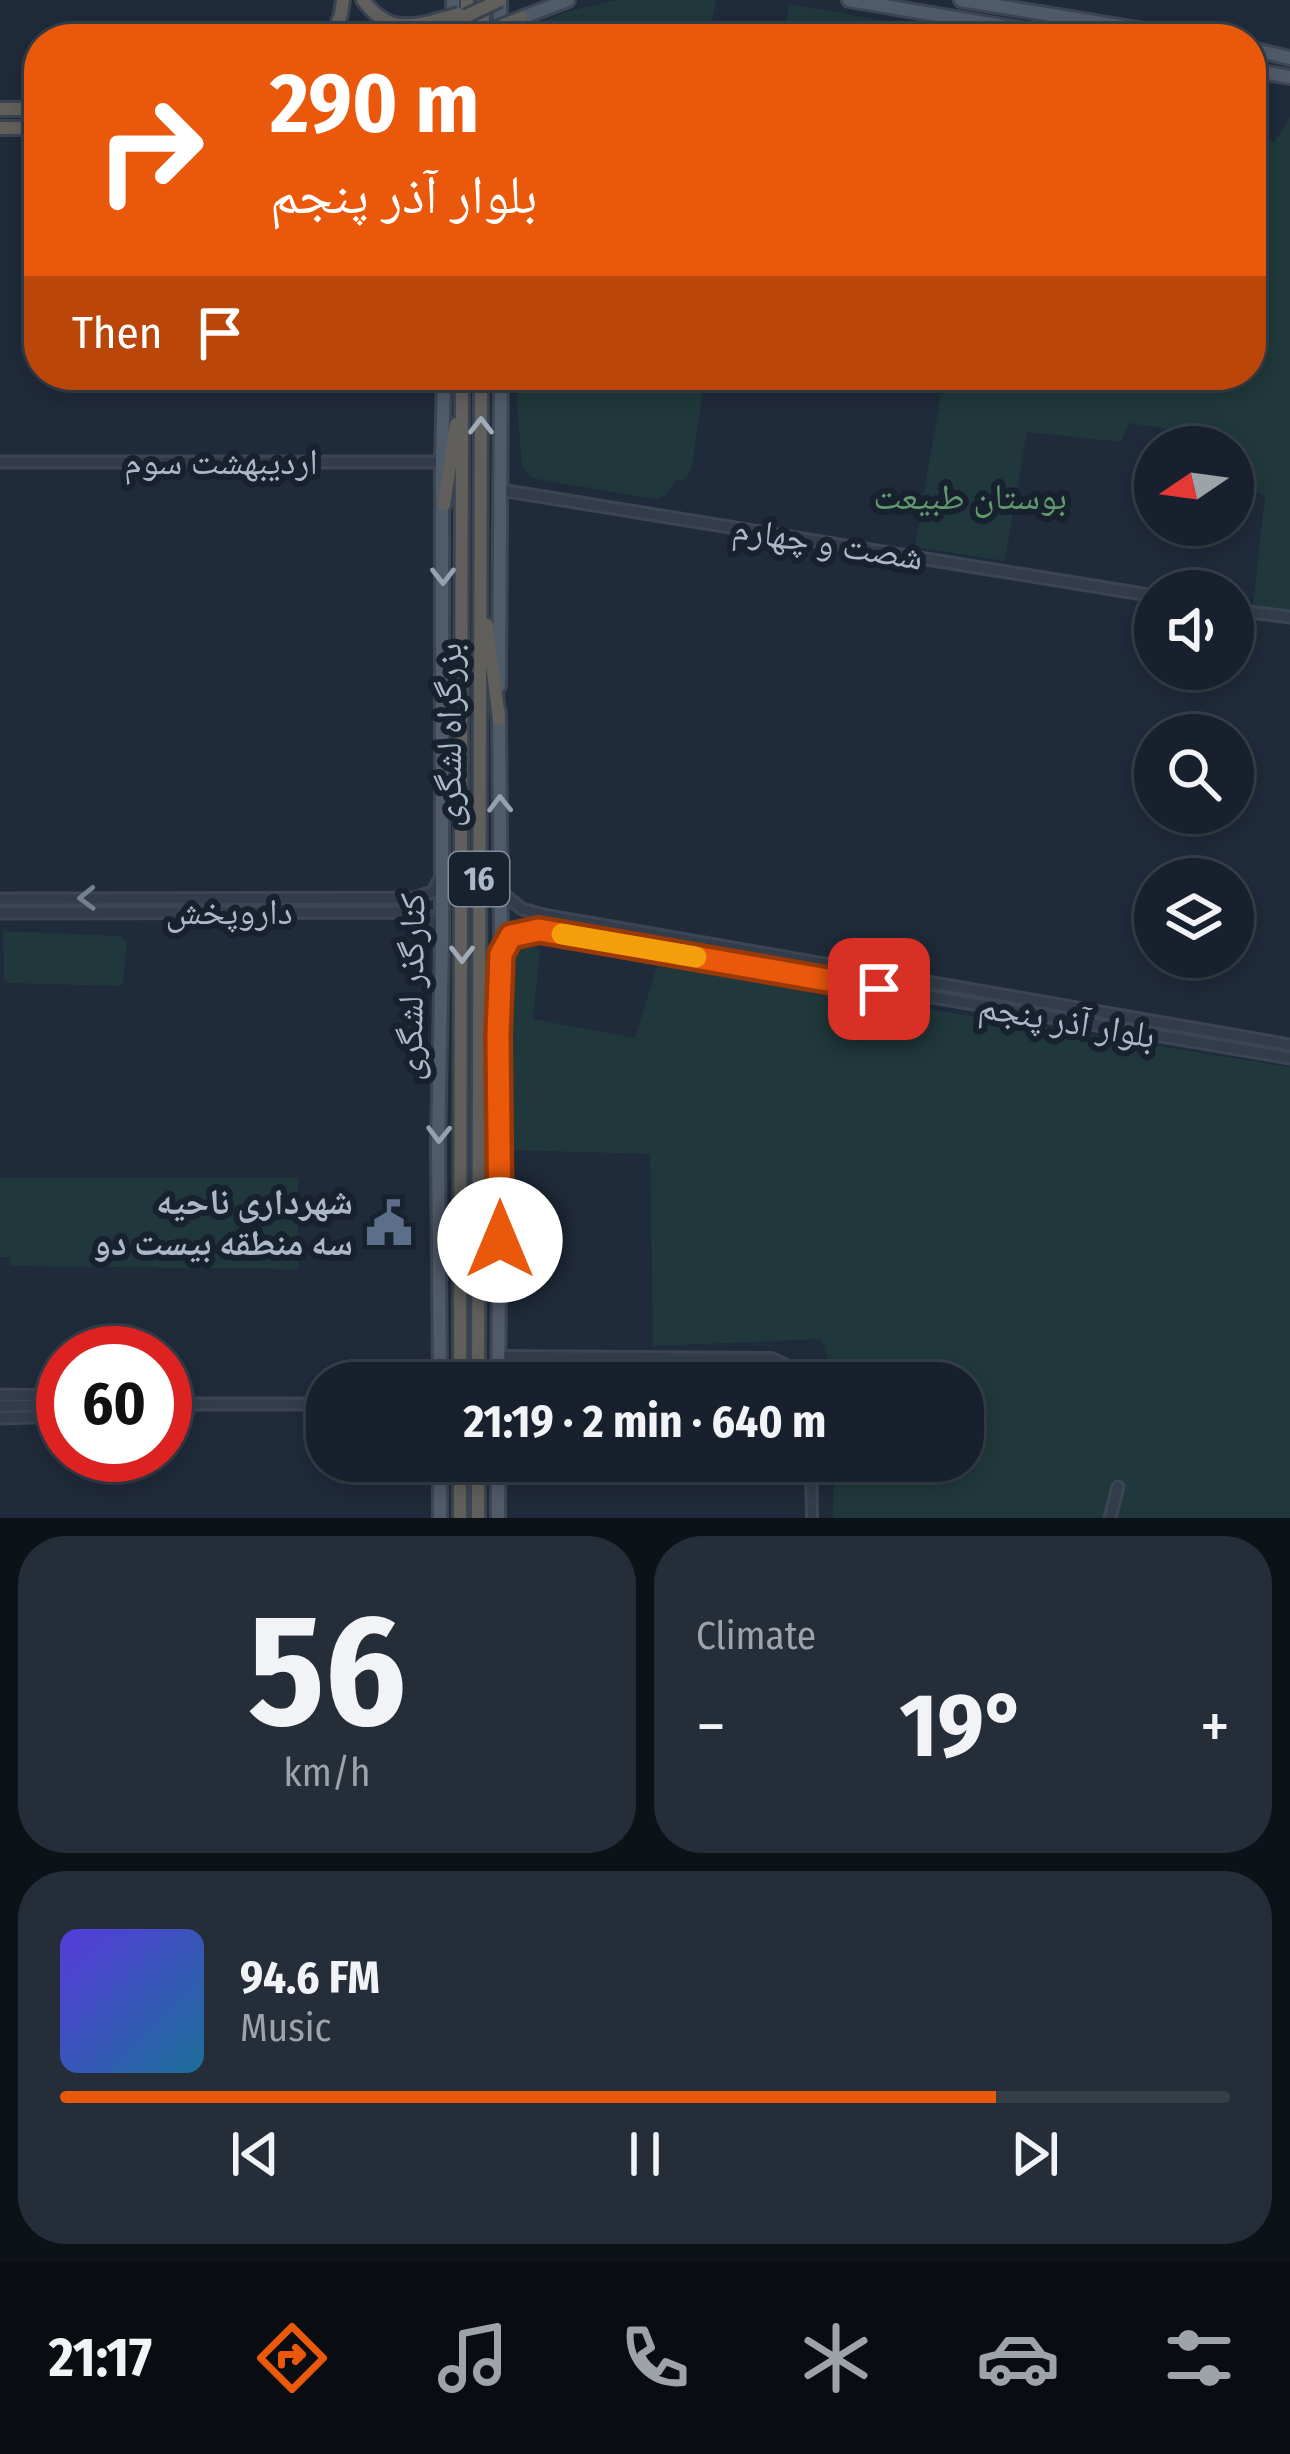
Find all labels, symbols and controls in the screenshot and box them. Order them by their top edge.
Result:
text: 290 m [270,53,479,154]
icon: right [72,72,228,228]
text: بلوار آذر پنجم [270,163,537,227]
icon: arrive [187,300,253,366]
text: Then [72,306,163,360]
one-way arrow [468,416,494,434]
north arrow [1134,426,1254,546]
map controls [1134,426,1254,978]
street label: اردیبهشت سوم [124,440,318,485]
park label: بوستان طبیعت [873,475,1067,519]
street label: شصت و چهارم [730,506,926,581]
one-way arrow [430,568,456,586]
button: sound [1134,570,1254,690]
street label: بزرگراه لشگری [427,643,471,827]
button: search [1134,714,1254,834]
one-way arrow [487,794,513,812]
road number: 16 [449,852,509,906]
button: layers [1134,858,1254,978]
one-way arrow [77,885,96,911]
street label: داروپخش [165,890,293,934]
street label: کنارگذر لشگری [387,893,435,1081]
pin [828,938,930,1040]
one-way arrow [449,946,475,964]
icon: arrive [846,956,912,1022]
street label: بلوار آذر پنجم [975,984,1159,1059]
one-way arrow [426,1125,452,1144]
position arrow [437,1177,563,1303]
place label: شهرداری ناحیه سه منطقه بیست دو [93,1180,353,1265]
public building icon: شهرداری ناحیه سه منطقه بیست دو [364,1198,414,1248]
speed limit sign: 60 [36,1326,192,1482]
text: 21:19 · 2 min · 640 m [464,1395,826,1449]
text: 56 [248,1578,406,1765]
text: Climate [696,1613,816,1659]
text: 19° [900,1672,1026,1780]
text: − [696,1687,726,1766]
text: + [1200,1687,1230,1766]
text: km/h [284,1750,370,1796]
text: 94.6 FM [240,1951,380,2005]
text: Music [240,2005,331,2051]
icon: previous [222,2121,288,2187]
icon: pause [612,2121,678,2187]
icon: next [1002,2121,1068,2187]
icon: directions [250,2316,334,2400]
icon: music [431,2316,515,2400]
icon: phone [613,2316,697,2400]
icon: climate [794,2316,878,2400]
icon: car [976,2316,1060,2400]
icon: filters [1157,2316,1241,2400]
text: 21:17 [49,2326,152,2390]

